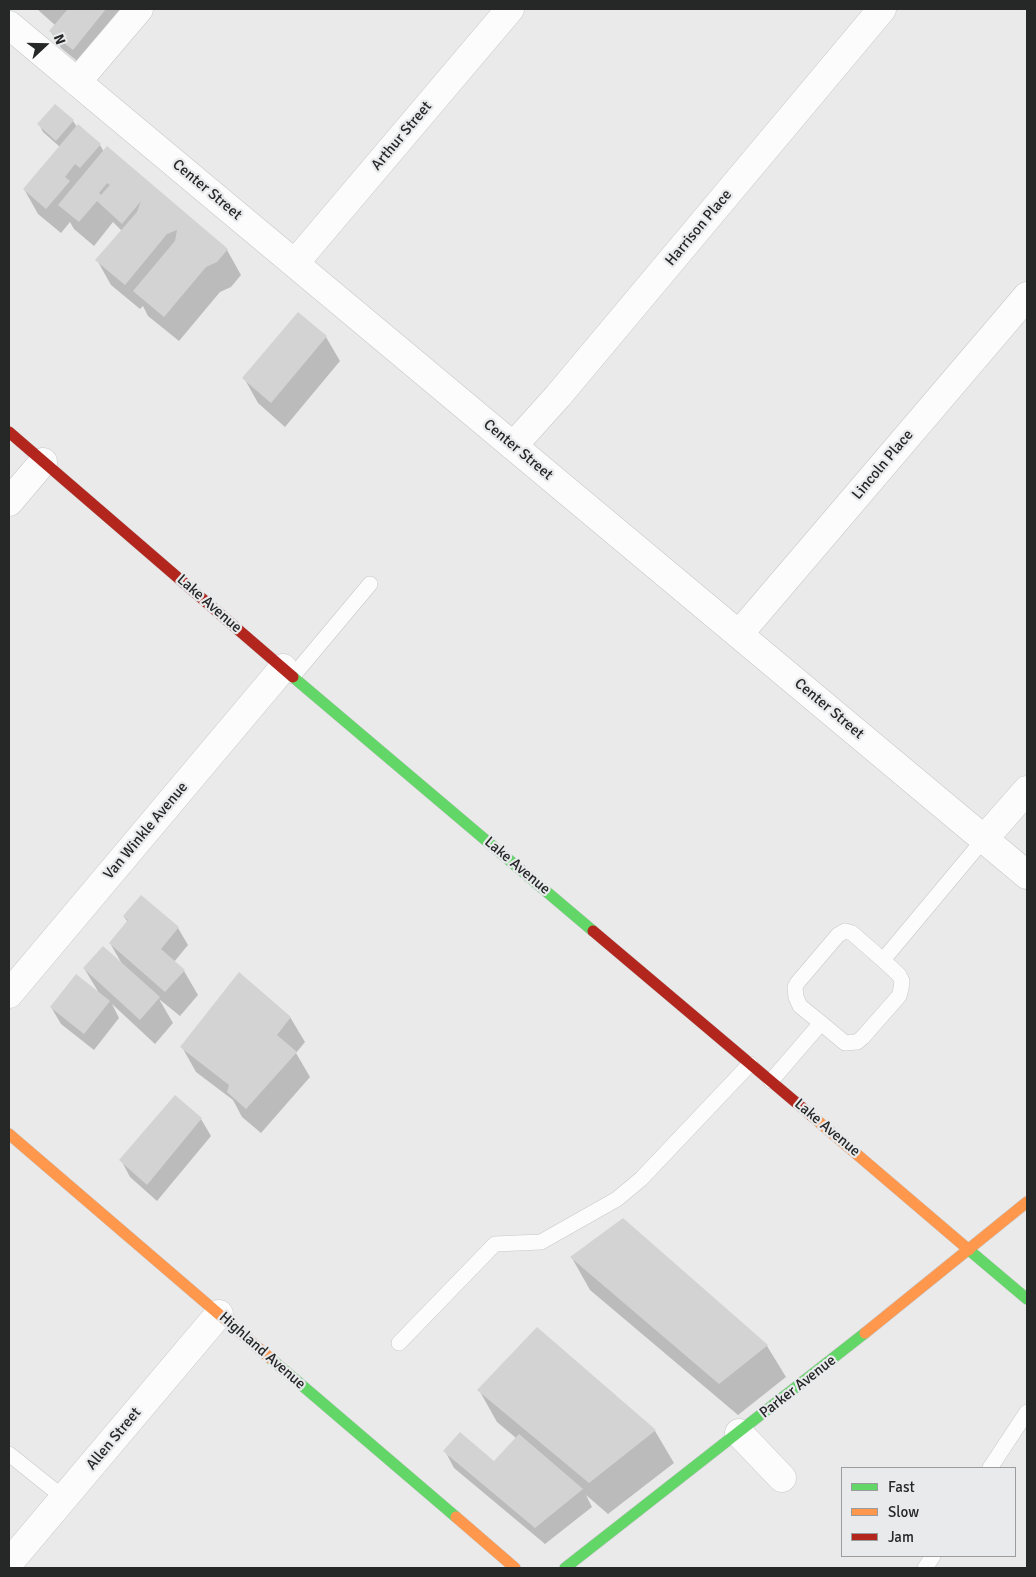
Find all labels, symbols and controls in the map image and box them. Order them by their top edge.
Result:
north arrow [20,20,70,70]
text: N [50,32,69,47]
street label: Arthur Street [368,98,436,174]
street label: Center Street [169,156,245,224]
street label: Harrison Place [662,186,736,270]
street label: Center Street [480,416,556,484]
street label: Lincoln Place [849,426,917,504]
street label: Lake Avenue [173,571,245,637]
street label: Center Street [791,675,867,743]
street label: Van Winkle Avenue [100,779,192,883]
street label: Lake Avenue [480,833,554,899]
street label: Lake Avenue [790,1095,864,1161]
street label: Highland Avenue [215,1309,309,1393]
street label: Parker Avenue [756,1352,840,1422]
street label: Allen Street [83,1404,145,1474]
legend [841,1467,1016,1557]
text: Fast [888,1478,915,1496]
text: Slow [888,1503,919,1521]
text: Jam [888,1528,914,1546]

